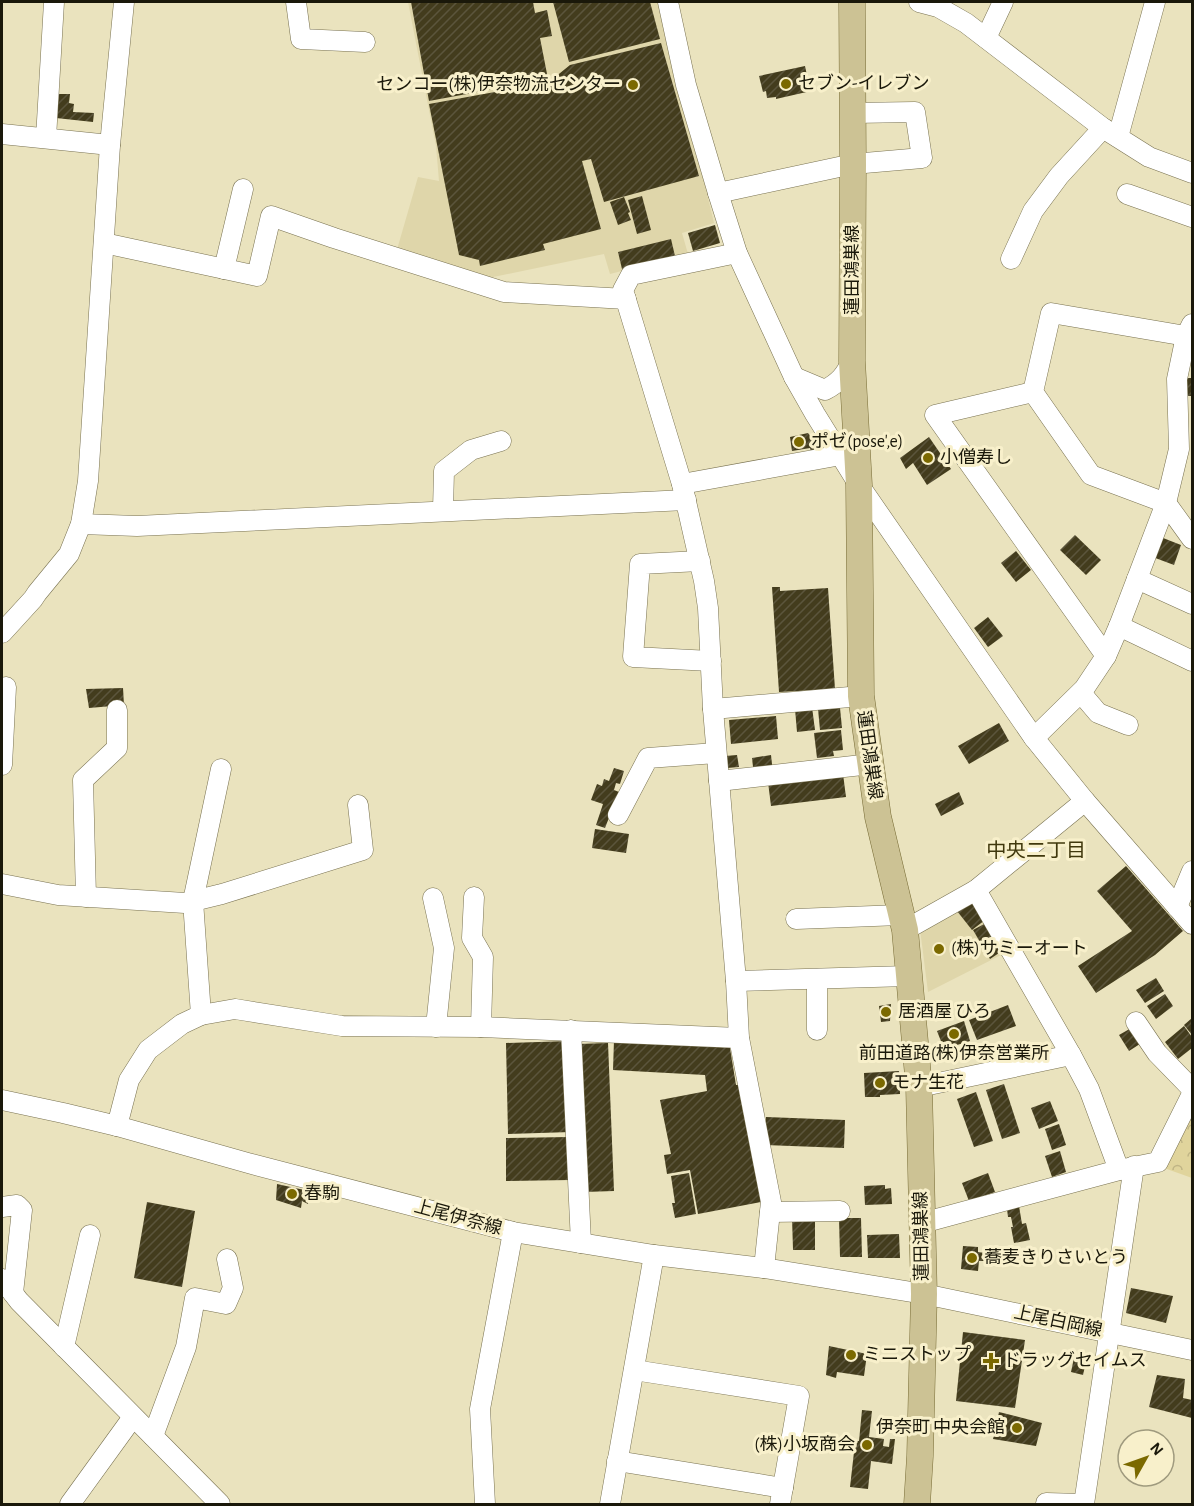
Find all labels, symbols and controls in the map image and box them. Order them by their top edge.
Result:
place label: セブン-イレブン [798,73,930,93]
place label: センコー(株)伊奈物流センター [376,74,621,94]
marker: セブン-イレブン [779,77,793,91]
marker: センコー(株)伊奈物流センター [626,78,640,92]
street label: 蓮田鴻巣線 [842,225,862,315]
place label: ポゼ(pose',e) [811,431,903,451]
marker: ポゼ(pose',e) [792,435,806,449]
place label: 小僧寿し [940,448,1012,467]
marker: 小僧寿し [921,451,935,465]
street label: 蓮田鴻巣線 [854,709,886,801]
district label: 中央二丁目 [986,840,1086,861]
place label: (株)サミーオート [951,939,1088,958]
marker: (株)サミーオート [932,942,946,956]
place label: 居酒屋 ひろ [898,1002,991,1021]
marker: 居酒屋 ひろ [879,1005,893,1019]
marker: 前田道路(株)伊奈営業所 [947,1027,961,1041]
place label: 前田道路(株)伊奈営業所 [859,1043,1049,1063]
place label: モナ生花 [892,1073,964,1092]
marker: モナ生花 [873,1076,887,1090]
place label: 春駒 [304,1183,340,1203]
marker: 春駒 [285,1187,299,1201]
street label: 蓮田鴻巣線 [910,1191,932,1281]
street label: 上尾伊奈線 [412,1196,504,1238]
place label: 蕎麦きりさいとう [984,1248,1128,1267]
marker: 蕎麦きりさいとう [965,1251,979,1265]
street label: 上尾白岡線 [1012,1302,1104,1340]
place label: ミニストップ [863,1345,971,1364]
marker: ミニストップ [844,1348,858,1362]
place label: ドラッグセイムス [1003,1350,1147,1370]
marker: ドラッグセイムス [984,1354,998,1368]
place label: 伊奈町 中央会館 [876,1417,1005,1437]
marker: 伊奈町 中央会館 [1010,1421,1024,1435]
north arrow [1116,1428,1176,1488]
place label: (株)小坂商会 [754,1435,855,1454]
marker: (株)小坂商会 [860,1438,874,1452]
text: N [1147,1440,1166,1458]

